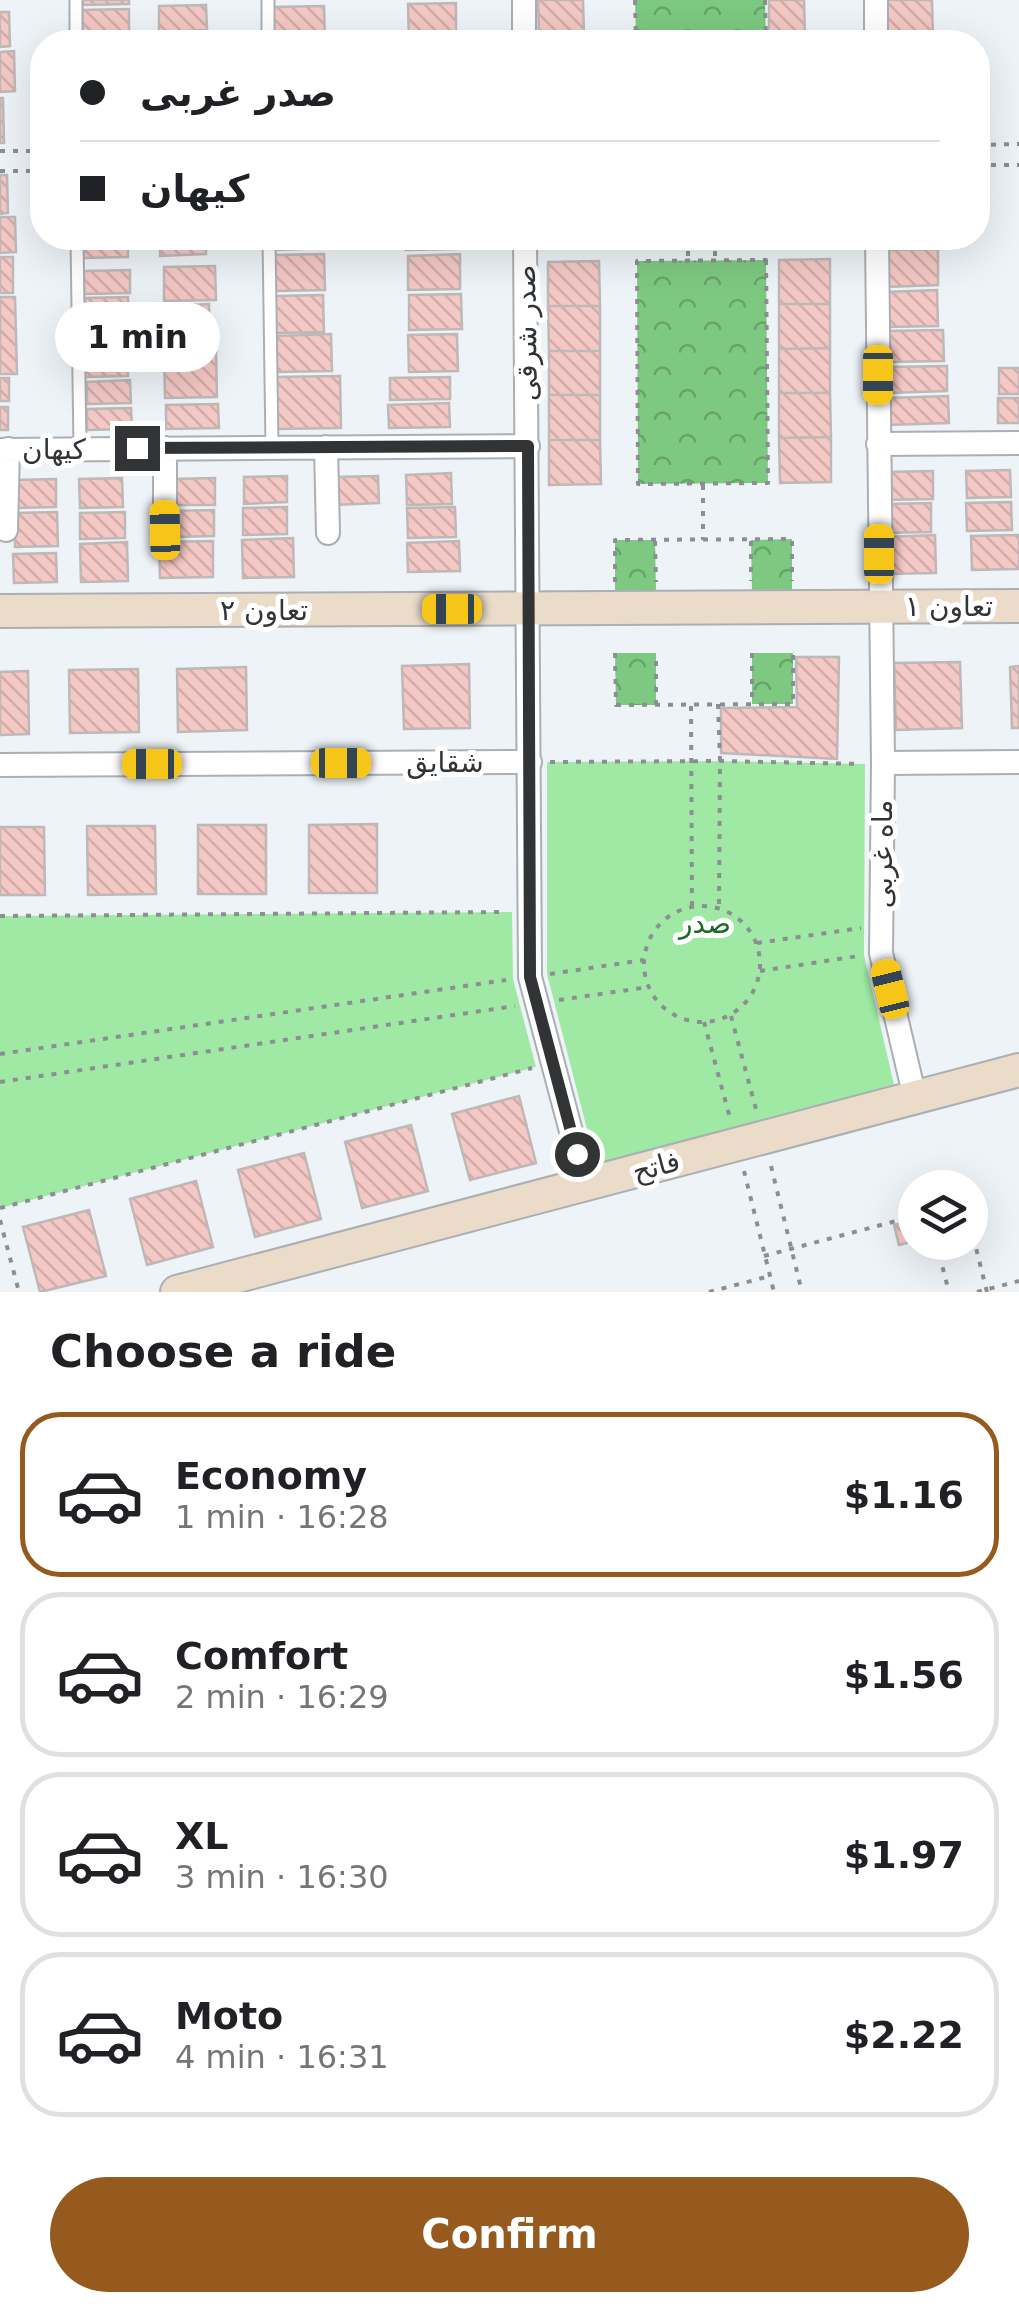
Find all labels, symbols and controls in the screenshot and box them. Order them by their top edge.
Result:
text: صدر غربی [140,71,336,115]
text: کیهان [140,167,249,211]
street label: صدر شرقی [509,264,544,402]
callout: 1 min [54,303,220,373]
text: 1 min [87,318,188,356]
car [863,345,893,405]
route end [115,426,160,471]
street label: کیهان [22,433,87,466]
car [149,500,181,560]
car [864,524,894,584]
street label: تعاون ۱ [905,590,993,623]
street label: تعاون ۲ [220,594,308,627]
car [422,594,482,624]
street label: شقایق [406,746,484,779]
car [311,748,371,778]
car [122,749,182,779]
street label: ماه غربی [866,800,899,908]
park label: صدر [677,907,731,940]
car [868,956,912,1022]
route start [555,1132,600,1177]
street label: فاتح [629,1144,683,1189]
map controls [898,1170,988,1260]
button: layers [898,1170,988,1260]
text: Choose a ride [50,1325,396,1378]
icon: car [55,1450,145,1540]
text: Economy [175,1454,367,1498]
text: $1.16 [844,1473,964,1517]
text: 1 min · 16:28 [175,1498,389,1536]
icon: car [55,1630,145,1720]
text: Comfort [175,1634,348,1678]
text: $1.56 [844,1653,964,1697]
text: 2 min · 16:29 [175,1678,389,1716]
icon: car [55,1810,145,1900]
text: XL [175,1814,229,1858]
text: $1.97 [844,1833,964,1877]
text: 3 min · 16:30 [175,1858,389,1896]
icon: car [55,1990,145,2080]
text: Moto [175,1994,283,2038]
text: $2.22 [844,2013,964,2057]
text: 4 min · 16:31 [175,2038,389,2076]
button: Confirm [50,2177,969,2292]

